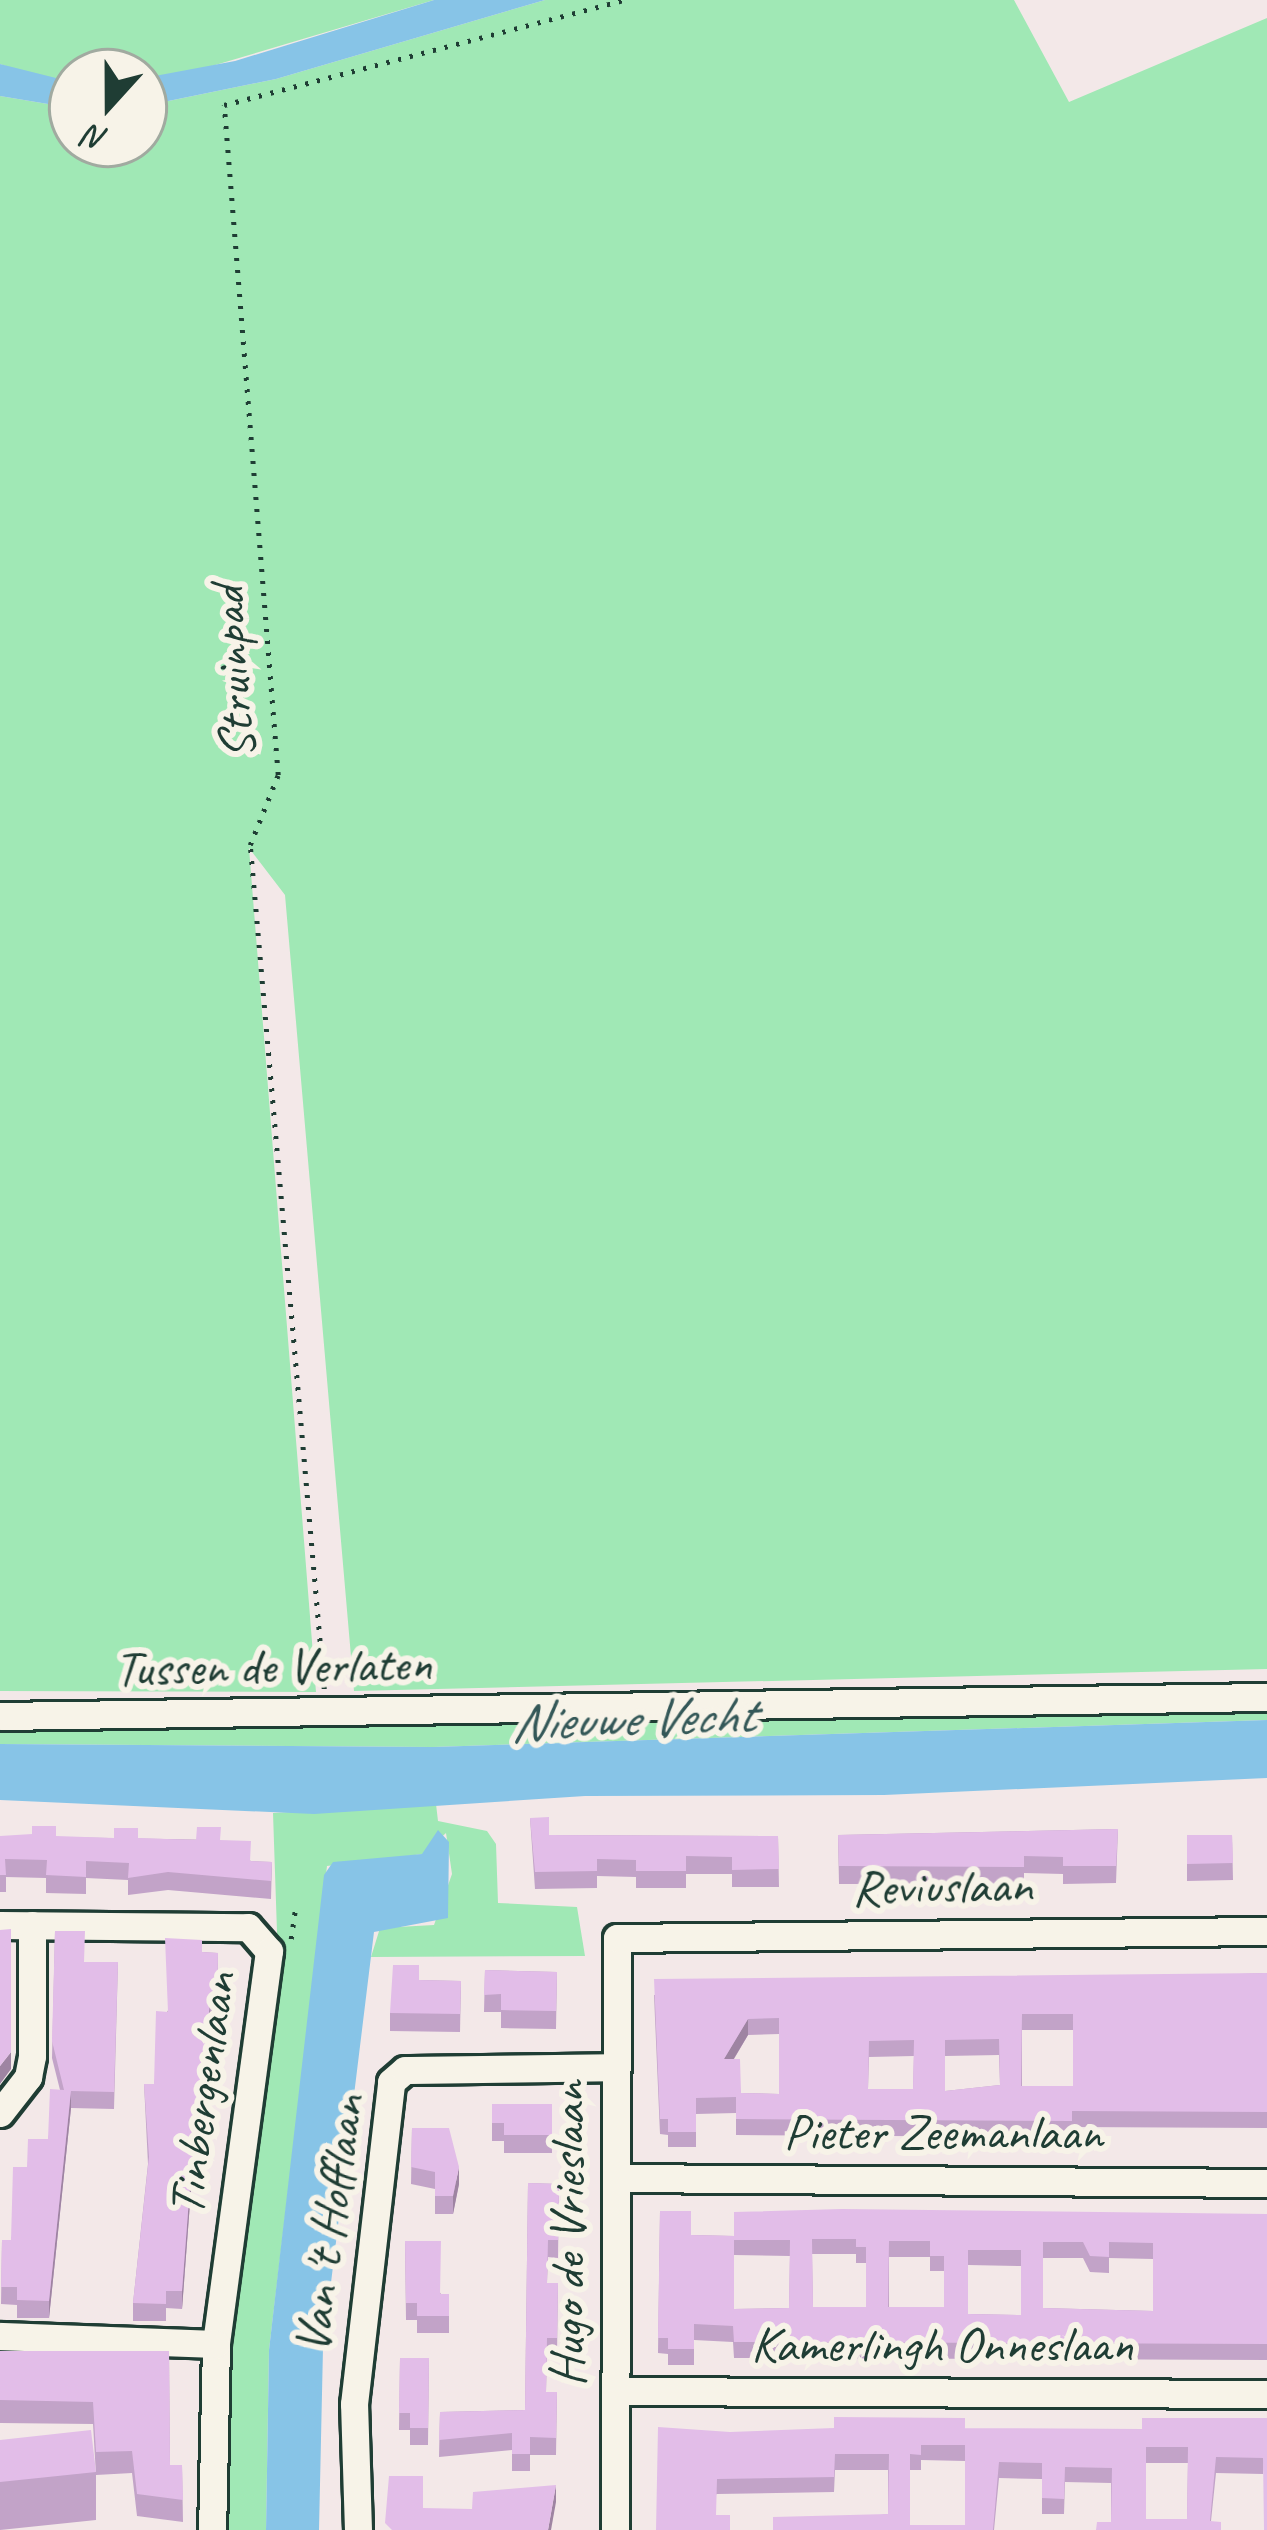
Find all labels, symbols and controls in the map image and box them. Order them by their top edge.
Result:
north arrow [48,48,168,168]
text: N [79,116,113,162]
street label: Struinpad [195,585,269,761]
street label: Tussen de Verlaten [114,1633,432,1699]
water label: Nieuwe Vecht [509,1681,755,1755]
street label: Reviuslaan [851,1854,1033,1918]
street label: Tinbergenlaan [155,1968,249,2220]
street label: Hugo de Vrieslaan [536,2081,598,2387]
street label: Van 't Hofflaan [281,2091,377,2357]
street label: Pieter Zeemanlaan [784,2101,1102,2163]
street label: Kamerlingh Onneslaan [751,2313,1133,2375]

